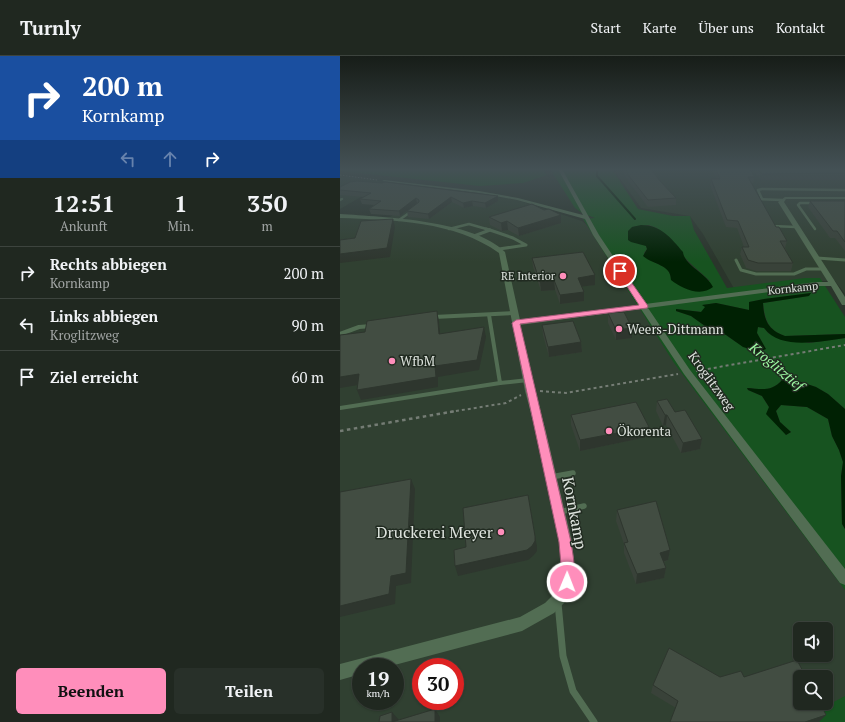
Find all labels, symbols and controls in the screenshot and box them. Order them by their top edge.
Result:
text: Turnly [20,15,81,40]
text: Start [591,18,621,37]
text: Karte [643,18,677,37]
text: Über uns [699,18,754,37]
text: Kontakt [776,18,825,37]
text: 200 m [82,67,163,104]
icon: right [16,72,68,124]
text: Kornkamp [82,103,164,127]
icon: left [117,148,139,170]
icon: ahead [159,148,181,170]
icon: right [201,148,223,170]
text: 12:51 [53,187,115,219]
text: 1 [174,187,188,219]
text: 350 [247,187,287,219]
text: Ankunft [60,217,108,235]
text: Min. [168,217,194,235]
text: m [261,217,273,235]
text: Rechts abbiegen [50,254,167,274]
pin [603,254,637,288]
icon: arrive [609,260,631,282]
icon: right [16,262,38,284]
text: 200 m [283,263,324,283]
place label: RE Interior [501,269,556,283]
marker: RE Interior [558,271,568,281]
text: Kornkamp [50,274,110,292]
street label: Kornkamp [767,278,819,298]
text: Links abbiegen [50,306,158,326]
icon: left [16,314,38,336]
text: 90 m [291,315,324,335]
place label: Weers-Dittmann [627,320,724,338]
marker: Weers-Dittmann [614,324,624,334]
text: Kroglitzweg [50,326,119,344]
water label: Kroglitztief [745,337,810,396]
street label: Kroglitzweg [684,348,740,414]
place label: WfbM [400,352,435,370]
marker: WfbM [387,356,397,366]
icon: arrive [16,366,38,388]
text: Ziel erreicht [50,367,138,387]
text: 60 m [291,367,324,387]
place label: Ökorenta [617,422,671,440]
marker: Ökorenta [604,426,614,436]
street label: Kornkamp [557,475,593,551]
place label: Druckerei Meyer [376,521,494,543]
marker: Druckerei Meyer [496,527,506,537]
position arrow [546,561,588,603]
map controls [793,622,833,710]
button: sound [793,622,833,662]
speed limit sign: 30 [412,658,464,710]
text: 19 [367,665,389,692]
button: Beenden [16,668,166,714]
button: Teilen [174,668,324,714]
button: search [793,670,833,710]
text: km/h [366,687,390,700]

